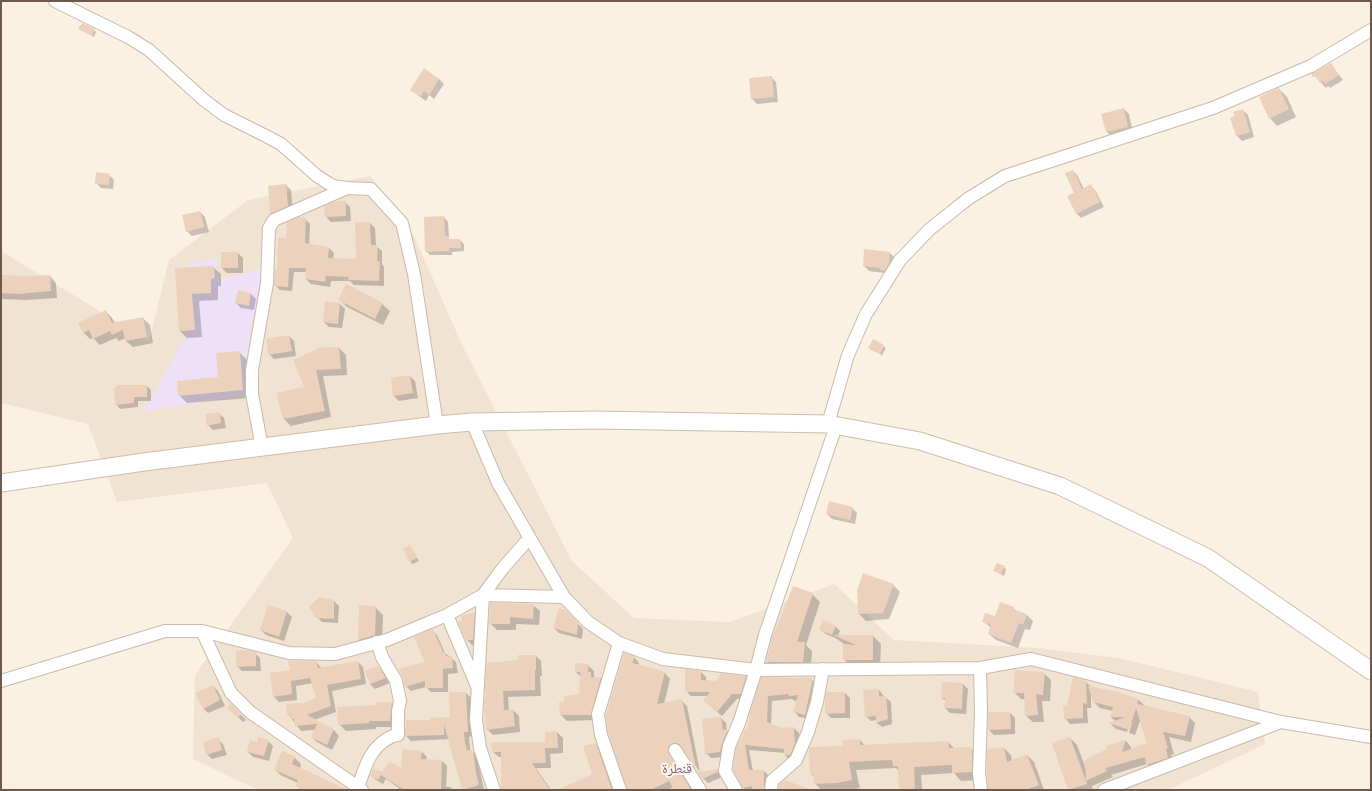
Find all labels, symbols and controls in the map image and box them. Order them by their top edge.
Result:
district label: قنطرة [662,761,692,777]

